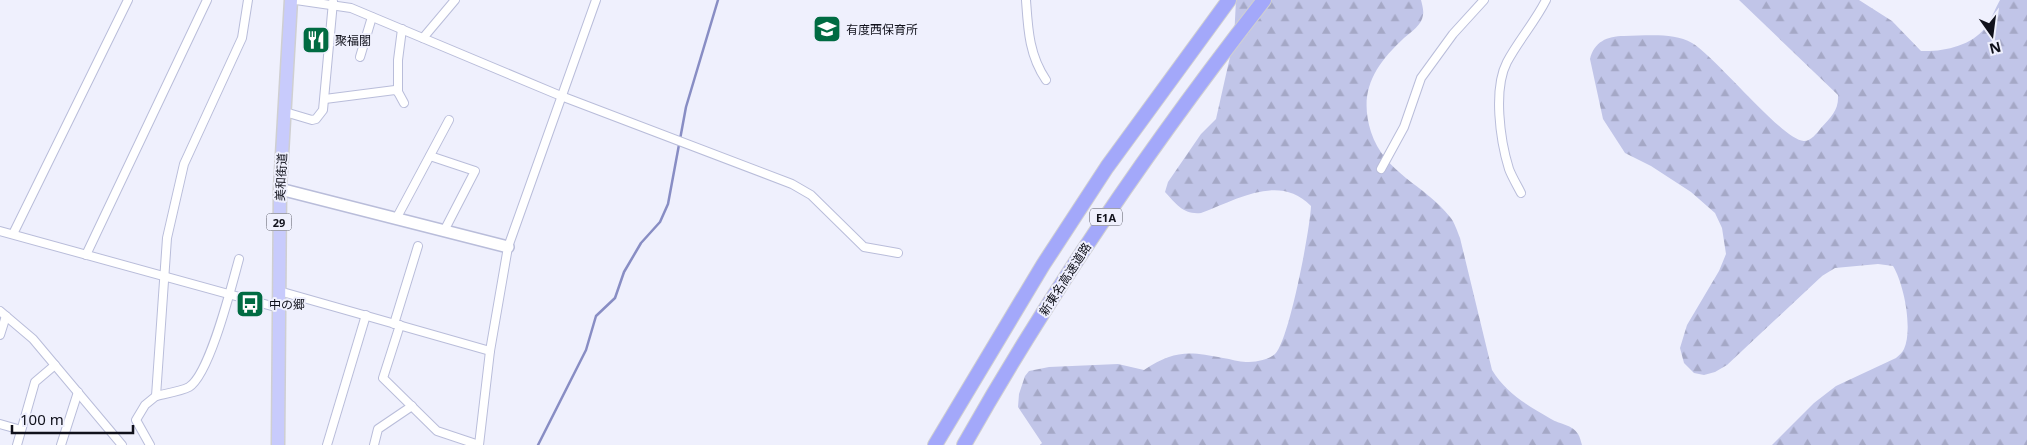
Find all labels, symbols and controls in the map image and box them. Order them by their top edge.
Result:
north arrow [1967,10,2017,60]
school or university icon: 有度西保育所 [812,14,842,44]
place label: 有度西保育所 [846,21,918,38]
restaurant icon: 聚福閣 [301,25,331,55]
place label: 聚福閣 [335,32,371,49]
text: N [1987,38,2003,59]
street label: 美和街道 [271,153,291,201]
road number: E1A [1090,208,1122,226]
road number: 29 [266,213,292,230]
street label: 新東名高速道路 [1035,239,1095,319]
bus stop icon: 中の郷 [235,289,265,319]
place label: 中の郷 [269,296,305,313]
scale bar [12,402,134,434]
text: 100 m [20,409,64,429]

